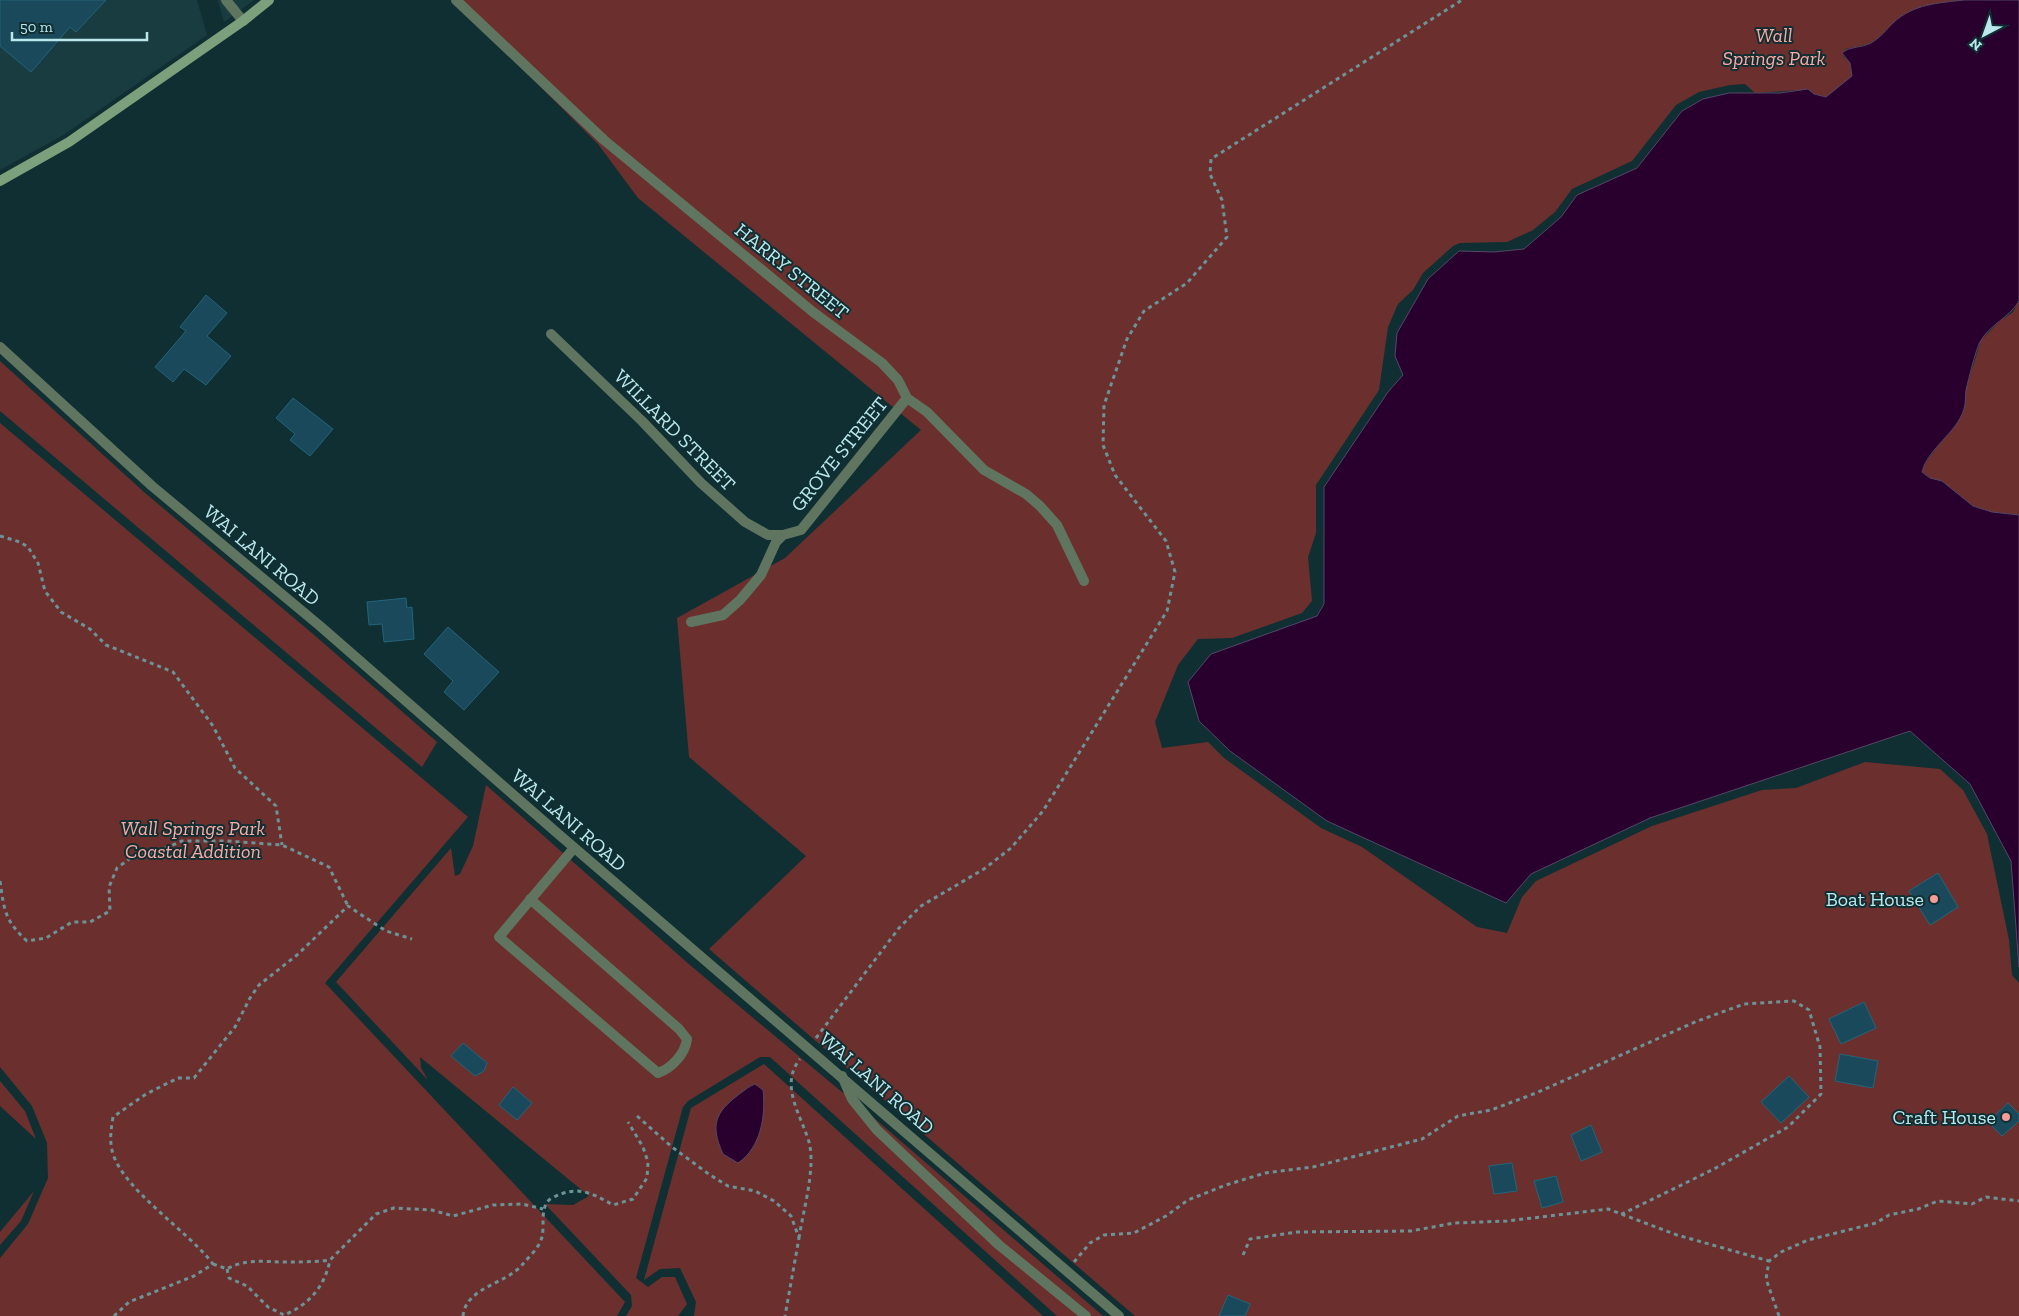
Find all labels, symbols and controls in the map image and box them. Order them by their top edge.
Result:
scale bar [12,10,148,42]
north arrow [1959,10,2009,60]
text: 50 m [20,18,53,36]
park label: Wall Springs Park [1722,23,1826,70]
text: N [1966,34,1985,54]
street label: HARRY STREET [730,218,854,324]
street label: WILLARD STREET [609,364,741,496]
street label: GROVE STREET [785,392,893,516]
street label: WAI LANI ROAD [199,499,325,611]
street label: WAI LANI ROAD [507,764,631,876]
park label: Wall Springs Park Coastal Addition [121,816,265,863]
place label: Boat House [1826,887,1924,911]
marker: Boat House [1928,893,1940,905]
street label: WAI LANI ROAD [815,1027,939,1139]
place label: Craft House [1892,1105,1996,1129]
marker: Craft House [2000,1111,2012,1123]

